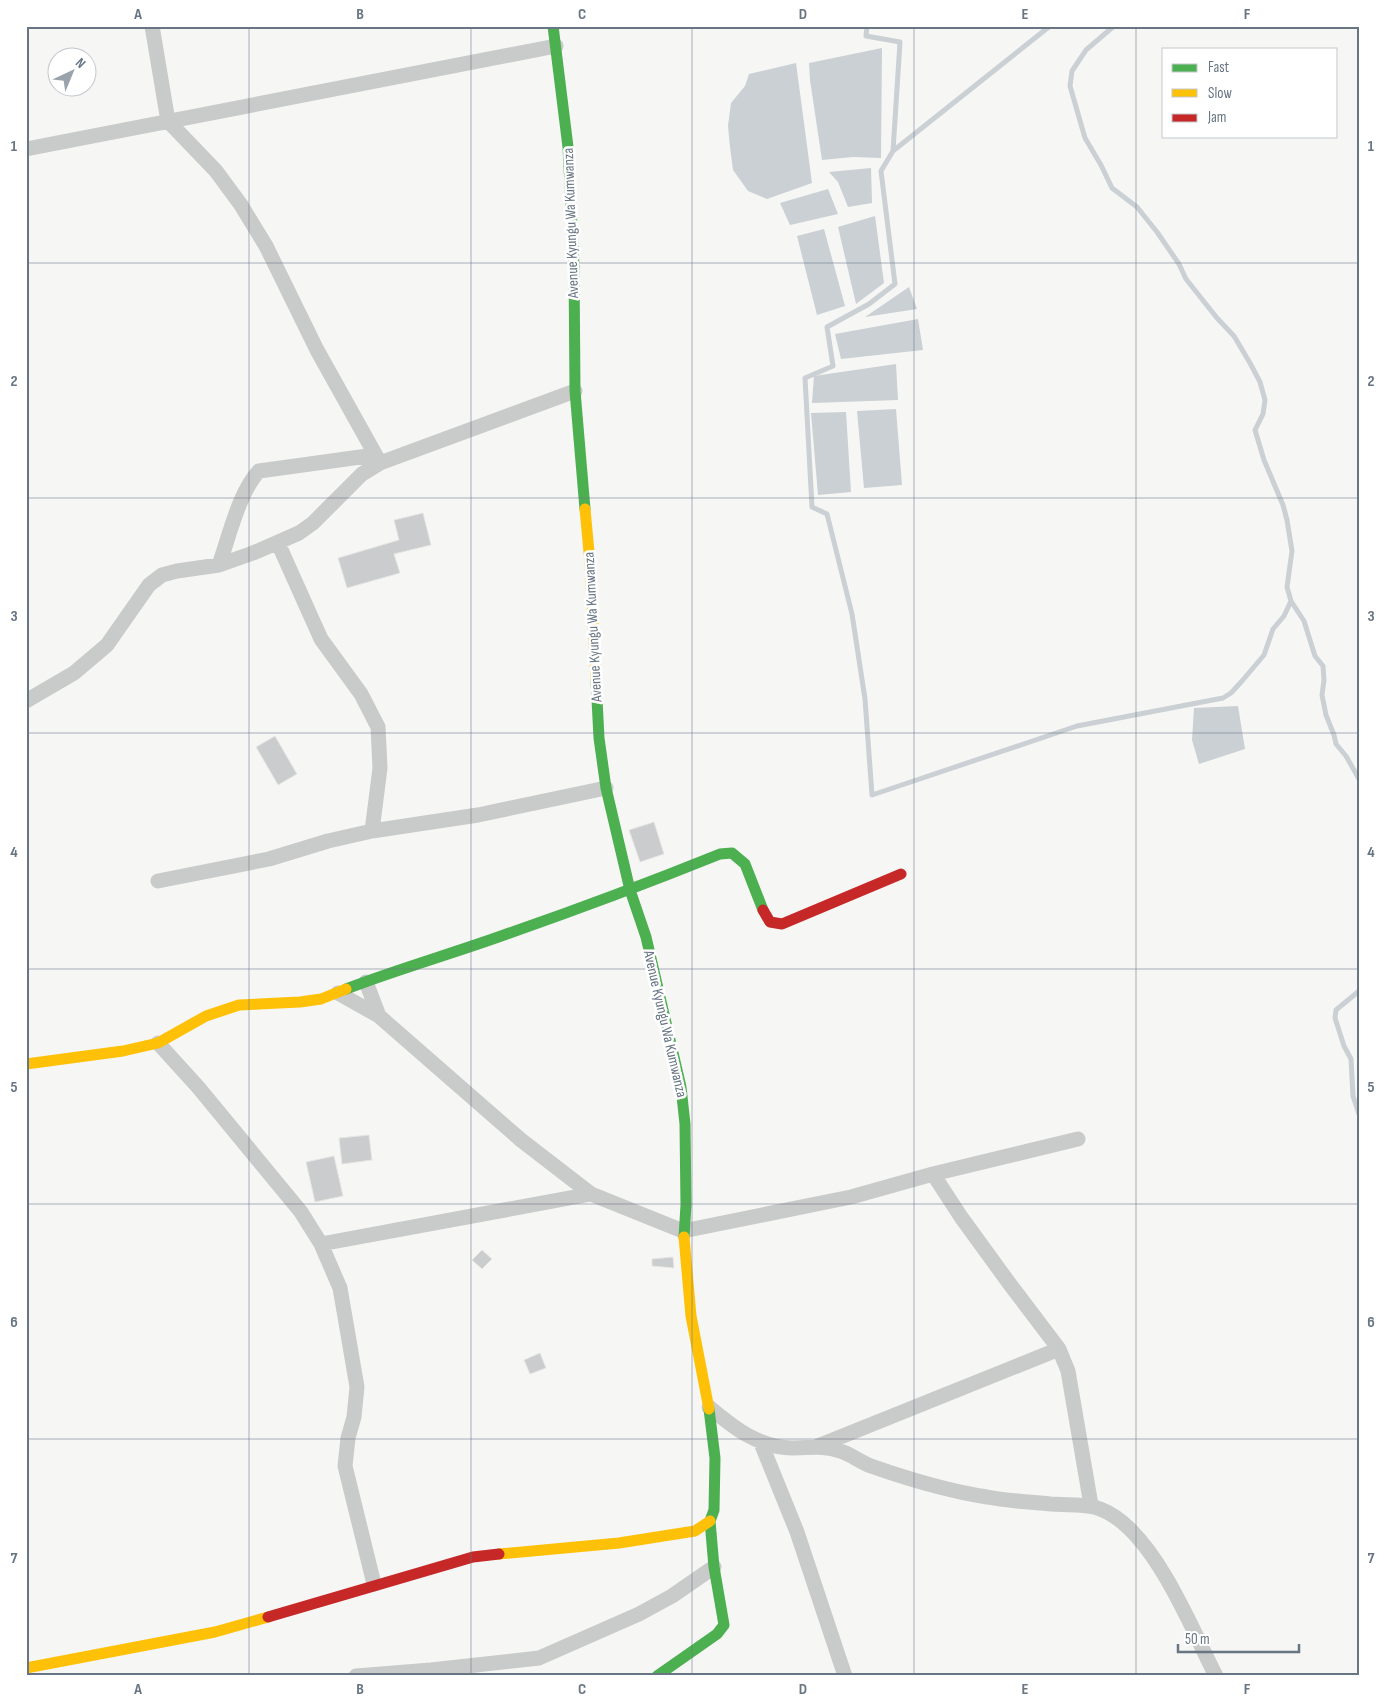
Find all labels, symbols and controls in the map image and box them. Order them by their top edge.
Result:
text: A [133,5,142,24]
text: B [356,5,364,24]
text: C [578,5,586,24]
text: D [799,5,807,24]
text: E [1022,5,1029,24]
text: F [1244,5,1251,24]
north arrow [48,48,98,98]
legend [1162,48,1338,138]
text: N [72,54,89,72]
text: Fast [1208,58,1230,77]
text: Slow [1208,84,1232,103]
text: Jam [1207,108,1226,127]
text: 1 [11,137,18,156]
text: 1 [1368,137,1375,156]
street label: Avenue Kyungu Wa Kumwanza [559,147,583,299]
text: 2 [10,372,18,391]
text: 2 [1367,372,1375,391]
street label: Avenue Kyungu Wa Kumwanza [580,551,606,703]
text: 3 [10,607,18,626]
text: 3 [1367,607,1375,626]
text: 4 [10,843,18,862]
text: 4 [1367,843,1375,862]
street label: Avenue Kyungu Wa Kumwanza [639,948,691,1100]
text: 5 [10,1078,18,1097]
text: 5 [1367,1078,1375,1097]
text: 6 [10,1313,18,1332]
text: 6 [1367,1313,1375,1332]
text: 7 [11,1549,18,1568]
text: 7 [1368,1549,1375,1568]
scale bar [1178,1622,1299,1654]
text: 50 m [1185,1630,1210,1649]
text: A [133,1680,142,1699]
text: B [356,1680,364,1699]
text: C [578,1680,586,1699]
text: D [799,1680,807,1699]
text: E [1022,1680,1029,1699]
text: F [1244,1680,1251,1699]

